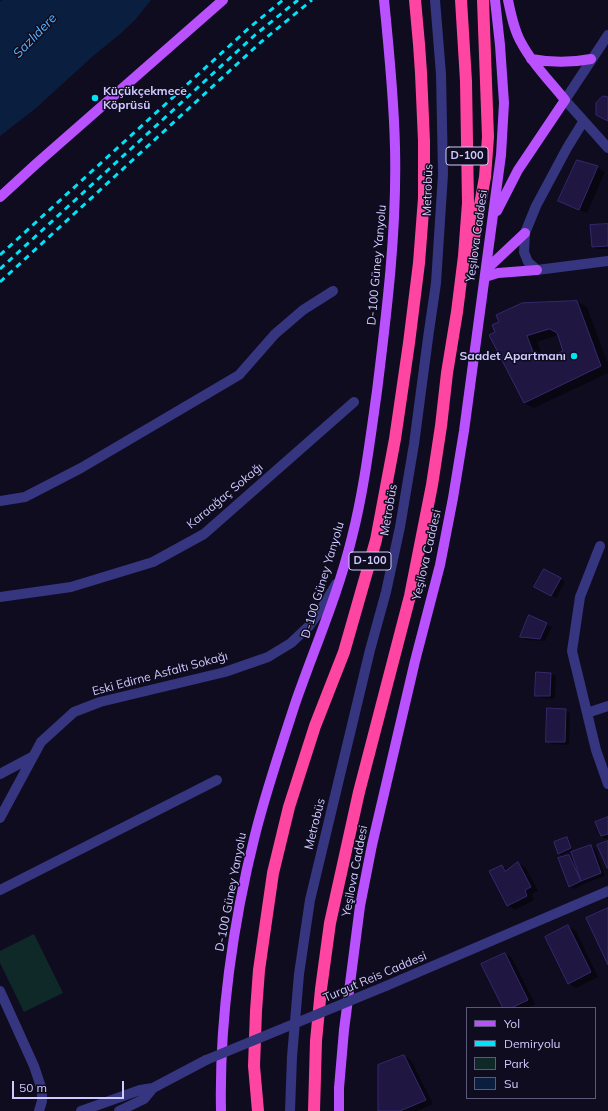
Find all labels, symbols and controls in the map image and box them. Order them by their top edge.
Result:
water label: Sazlıdere [10,11,60,61]
place label: Küçükçekmece Köprüsü [103,84,187,112]
marker: Küçükçekmece Köprüsü [90,93,100,103]
road number: D-100 [446,147,488,165]
street label: Metrobüs [420,164,436,216]
street label: Yeşilova Caddesi [463,189,491,283]
street label: D-100 Güney Yanyolu [365,204,389,326]
place label: Saadet Apartmanı [459,349,566,363]
marker: Saadet Apartmanı [569,351,579,361]
street label: Karaağaç Sokağı [184,460,266,532]
street label: Metrobüs [377,483,401,537]
street label: Yeşilova Caddesi [410,508,444,602]
street label: D-100 Güney Yanyolu [298,520,348,640]
road number: D-100 [349,552,391,570]
street label: Eski Edirne Asfaltı Sokağı [91,649,229,699]
street label: Metrobüs [302,797,328,851]
street label: Yeşilova Caddesi [339,824,371,918]
street label: D-100 Güney Yanyolu [212,831,250,953]
street label: Turgut Reis Caddesi [321,949,429,1005]
legend [466,1007,596,1099]
text: Yol [504,1016,520,1031]
text: Demiryolu [504,1036,561,1051]
text: Park [504,1056,529,1071]
scale bar [14,1073,126,1099]
text: Su [504,1076,518,1091]
text: 50 m [19,1080,47,1095]

